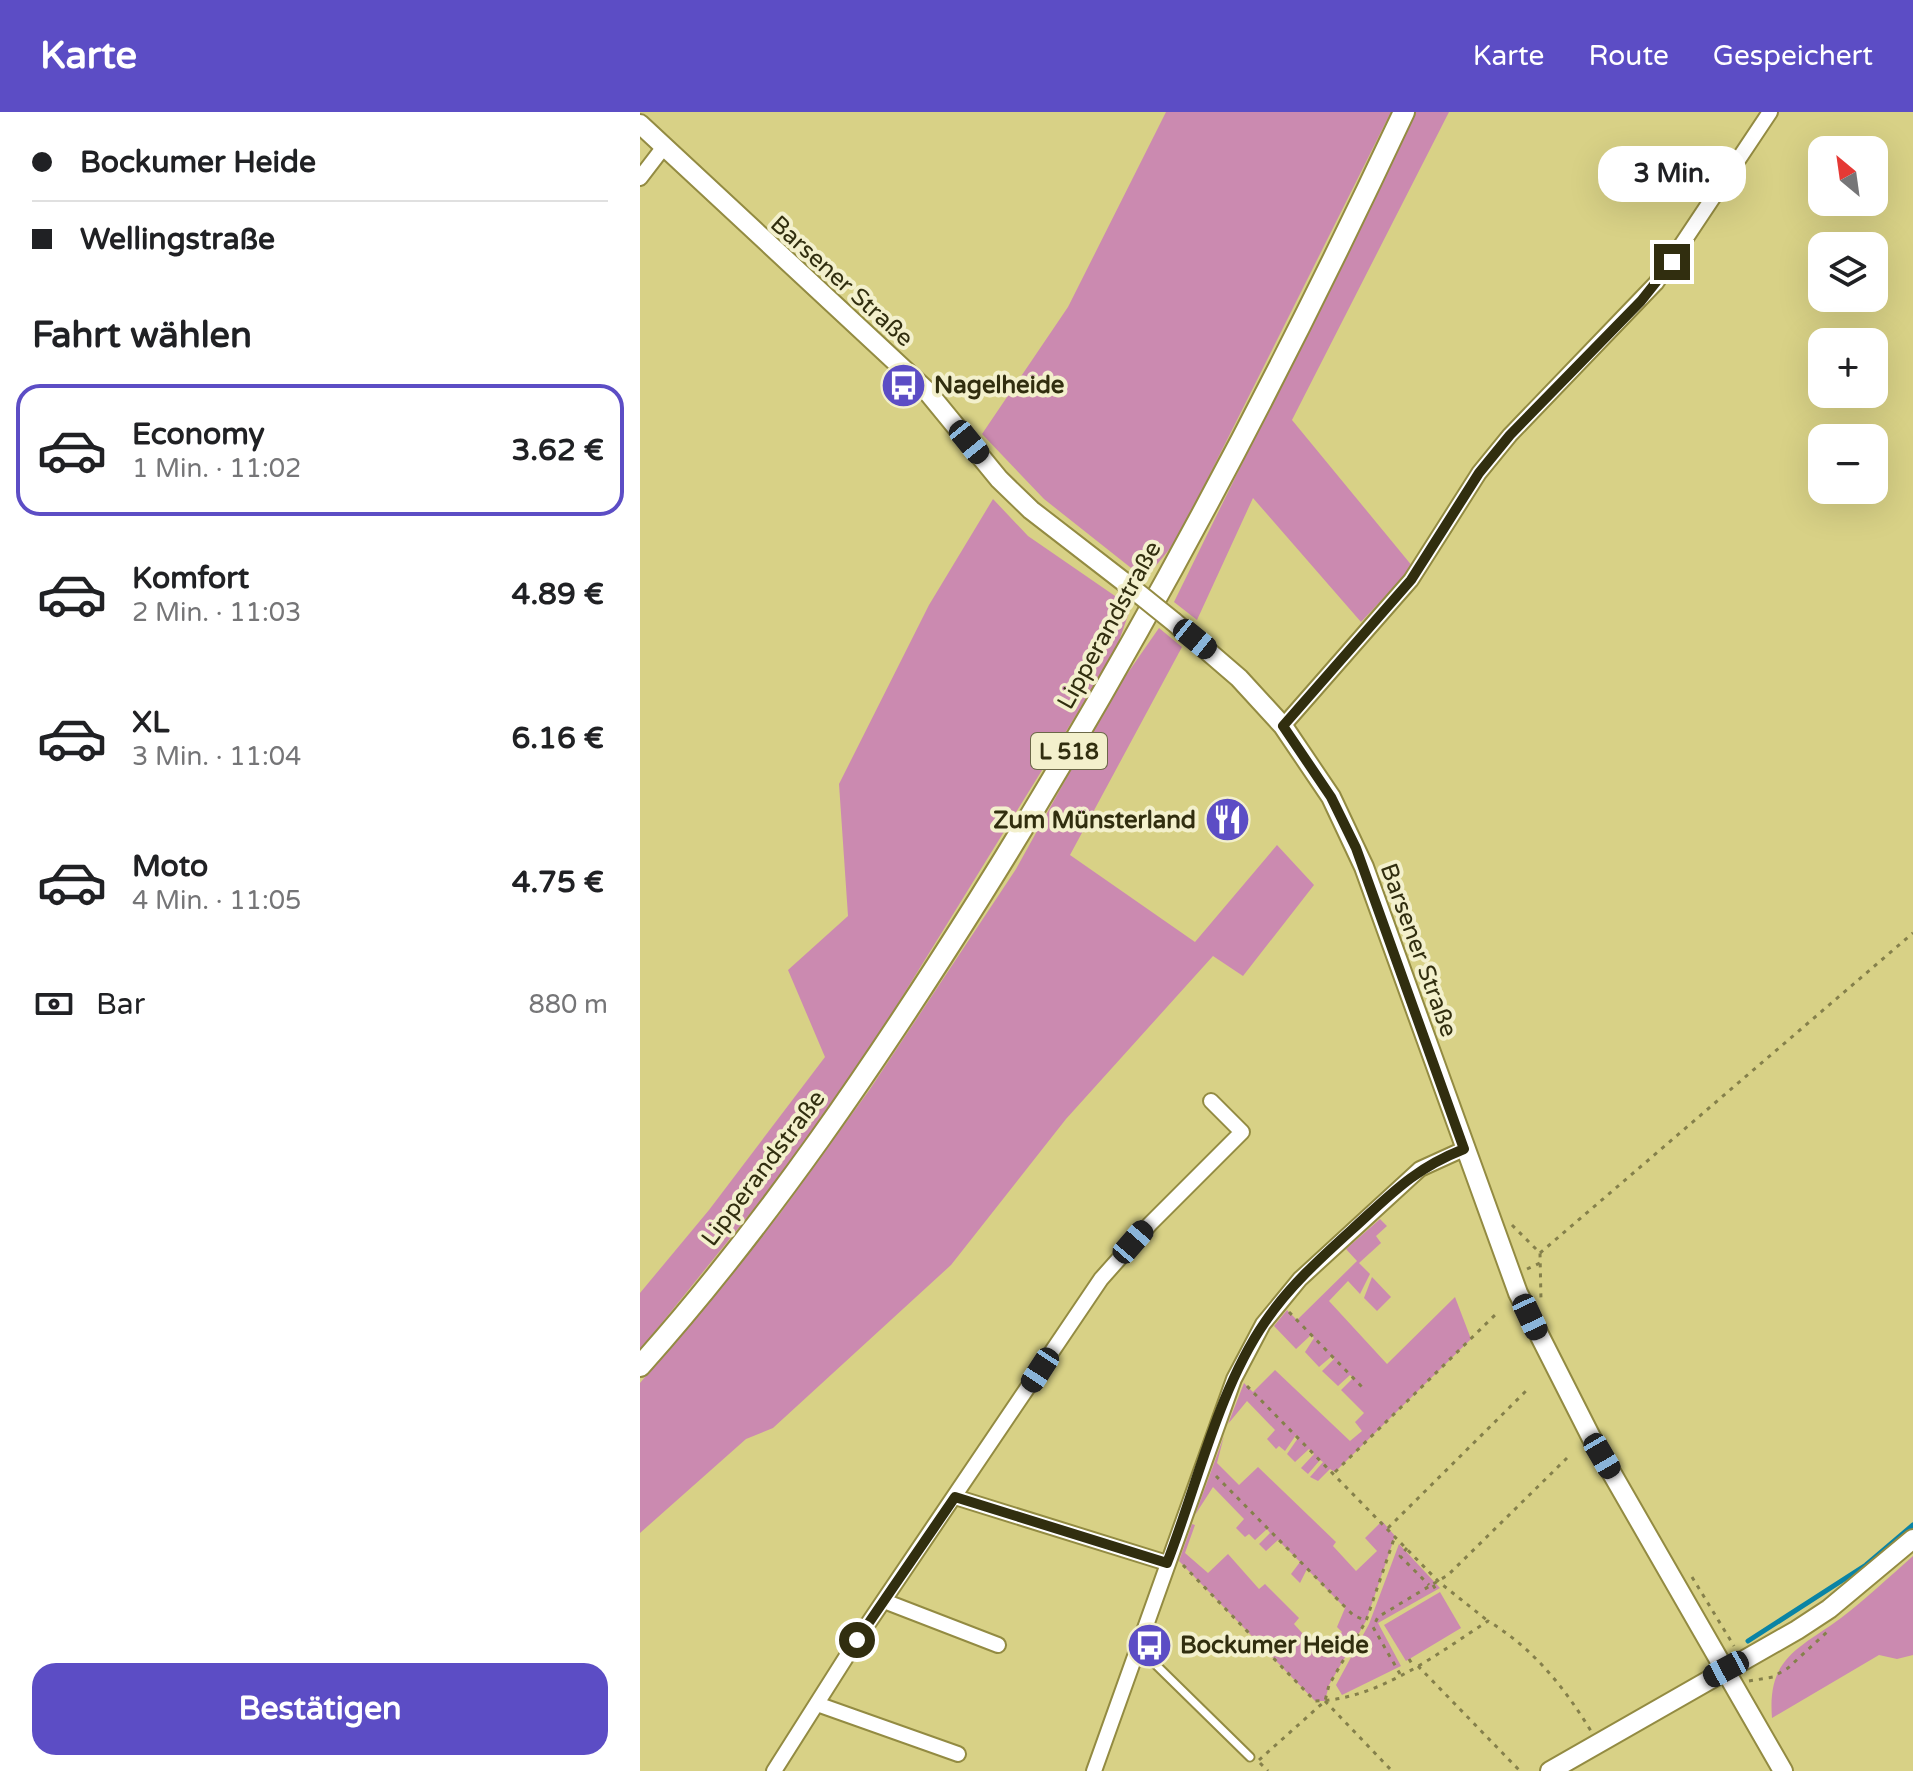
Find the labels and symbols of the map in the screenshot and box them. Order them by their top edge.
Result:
north arrow [1808,136,1888,216]
callout: 3 Min. [1598,146,1746,202]
street label: Barsener Straße [764,210,919,353]
route end [1654,244,1690,280]
bus stop icon: Nagelheide [879,361,927,409]
place label: Nagelheide [934,371,1065,400]
car [945,416,993,468]
street label: Lipperandstraße [1051,536,1168,714]
car [1169,615,1221,663]
road number: L 518 [1031,733,1107,769]
restaurant icon: Zum Münsterland [1203,796,1251,844]
place label: Zum Münsterland [993,806,1196,835]
street label: Barsener Straße [1374,860,1463,1041]
street label: Lipperandstraße [695,1085,831,1252]
car [1108,1216,1158,1268]
car [1509,1290,1551,1344]
car [1017,1343,1063,1397]
car [1580,1429,1624,1483]
bus stop icon: Bockumer Heide [1125,1621,1173,1669]
route start [839,1622,875,1658]
place label: Bockumer Heide [1180,1631,1369,1660]
car [1699,1647,1753,1691]

